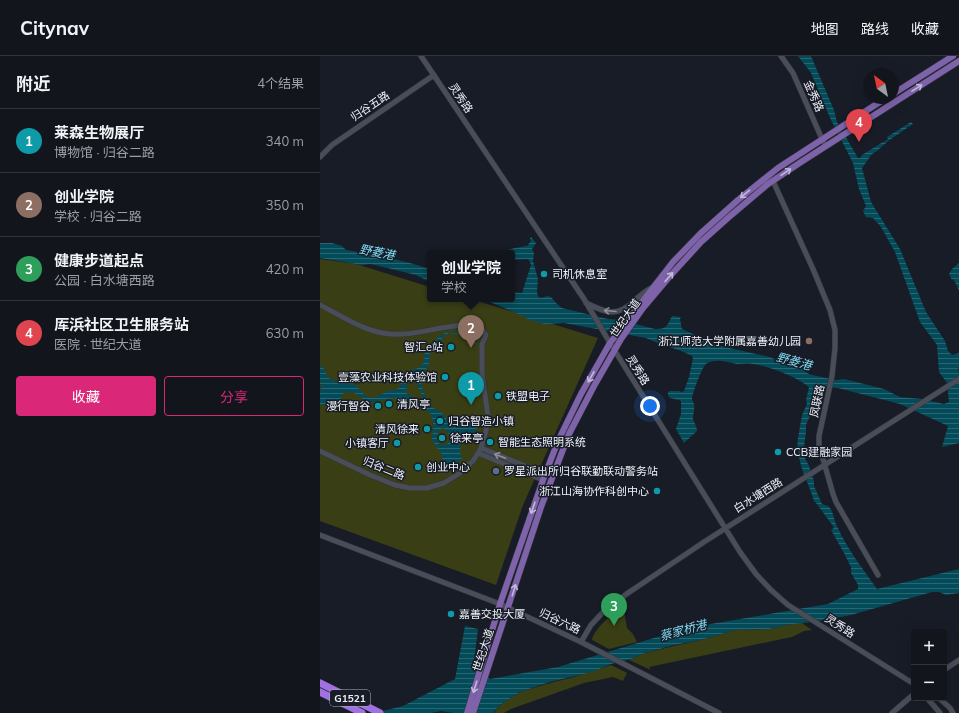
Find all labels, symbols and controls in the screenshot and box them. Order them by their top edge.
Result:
text: Citynav [20,16,89,40]
text: 地图 [811,20,839,38]
text: 路线 [861,20,889,38]
text: 收藏 [911,20,939,38]
north arrow [863,68,899,104]
text: 附近 [16,73,50,94]
text: 4个结果 [257,75,304,91]
street label: 金秀路 [801,78,827,114]
street label: 灵秀路 [446,80,476,116]
one-way arrow [911,83,923,91]
street label: 归谷五路 [348,88,392,124]
pin: 4 [846,109,872,142]
text: 莱森生物展厅 [54,123,144,142]
text: 1 [25,133,33,149]
text: 340 m [266,133,304,149]
text: 博物馆 · 归谷二路 [54,144,155,160]
one-way arrow [781,168,792,176]
text: 创业学院 [54,187,114,206]
one-way arrow [739,190,750,199]
text: 2 [25,197,33,213]
text: 350 m [266,197,304,213]
text: 学校 · 归谷二路 [54,208,142,224]
water label: 野菱港 [358,241,398,263]
popup [427,250,515,302]
text: 健康步道起点 [54,251,144,270]
text: 创业学院 [441,258,501,277]
text: 3 [25,261,33,277]
text: 420 m [266,261,304,277]
place label: 司机休息室 [552,267,607,281]
marker: 司机休息室 [539,269,549,279]
text: 公园 · 白水塘西路 [54,272,155,288]
one-way arrow [665,272,674,282]
text: 学校 [441,279,467,295]
street label: 世纪大道 [607,296,643,340]
one-way arrow [604,307,617,315]
text: 厍浜社区卫生服务站 [54,315,189,334]
pin: 2 [458,315,484,348]
text: 4 [25,325,33,341]
text: 630 m [266,325,304,341]
place label: 浙江师范大学附属嘉善幼儿园 [658,334,801,348]
text: 医院 · 世纪大道 [54,336,142,352]
marker: 浙江师范大学附属嘉善幼儿园 [804,336,814,346]
place label: 智汇e站 [404,340,443,354]
marker: 智汇e站 [446,342,456,352]
water label: 野菱港 [775,349,815,373]
street label: 灵秀路 [623,352,653,388]
place label: 壹藻农业科技体验馆 [338,370,437,384]
one-way arrow [586,371,594,383]
marker: 壹藻农业科技体验馆 [440,372,450,382]
pin: 1 [458,372,484,405]
button: 收藏 [16,376,156,416]
button: 分享 [164,376,304,416]
street label: 凤联路 [807,383,827,419]
place label: 铁盟电子 [506,389,550,403]
marker: 铁盟电子 [493,391,503,401]
your location [640,396,660,416]
place label: 清风亭 [397,397,430,411]
place label: 漫行智谷 [326,399,370,413]
marker: 清风亭 [384,399,394,409]
marker: 漫行智谷 [373,401,383,411]
place label: 归谷智造小镇 [448,414,514,428]
marker: 归谷智造小镇 [435,416,445,426]
place label: 清风徐来 [375,422,419,436]
marker: 清风徐来 [422,424,432,434]
place label: 徐来亭 [450,431,483,445]
marker: 徐来亭 [437,433,447,443]
place label: 智能生态照明系统 [498,435,586,449]
place label: 小镇客厅 [345,436,389,450]
marker: 智能生态照明系统 [485,437,495,447]
marker: 小镇客厅 [392,438,402,448]
place label: CCB建融家园 [786,445,852,459]
marker: CCB建融家园 [773,447,783,457]
one-way arrow [495,451,507,459]
street label: 归谷二路 [361,453,407,483]
place label: 创业中心 [426,460,470,474]
marker: 创业中心 [413,462,423,472]
place label: 罗星派出所归谷联勤联动警务站 [504,464,658,478]
marker: 罗星派出所归谷联勤联动警务站 [491,466,501,476]
street label: 白水塘西路 [731,474,785,516]
place label: 浙江山海协作科创中心 [539,484,649,498]
marker: 浙江山海协作科创中心 [652,486,662,496]
one-way arrow [529,502,536,515]
one-way arrow [510,584,518,596]
pin: 3 [601,593,627,626]
street label: 归谷六路 [537,605,583,637]
place label: 嘉善交投大厦 [459,607,525,621]
marker: 嘉善交投大厦 [446,609,456,619]
street label: 灵秀路 [822,611,858,641]
water label: 蔡家桥港 [658,616,710,643]
street label: 世纪大道 [470,627,496,673]
map controls [911,629,947,701]
button: + [911,629,947,665]
button: − [911,665,947,701]
one-way arrow [470,681,478,693]
road number: G1521 [330,690,370,706]

